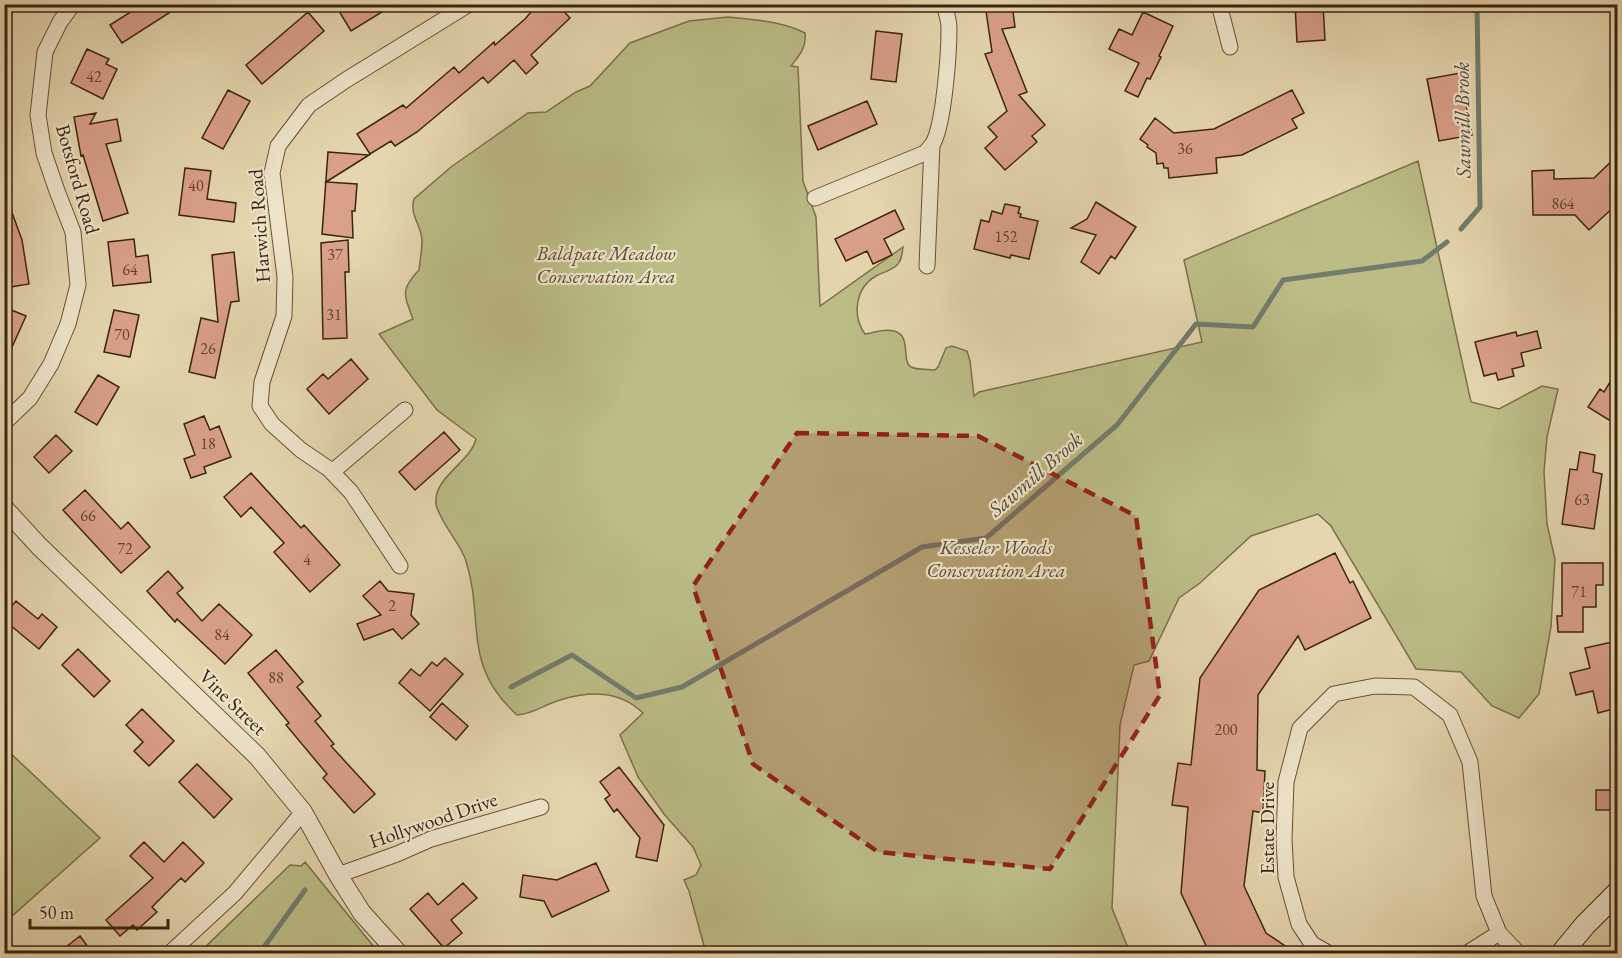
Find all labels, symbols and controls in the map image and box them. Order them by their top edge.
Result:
water label: Sawmill Brook [1447,61,1477,179]
house number: 42 [86,66,102,87]
street label: Botsford Road [50,121,106,238]
house number: 36 [1177,138,1193,159]
street label: Harwich Road [242,167,276,284]
house number: 40 [188,175,204,196]
house number: 864 [1551,193,1575,214]
house number: 152 [994,226,1018,247]
park label: Baldpate Meadow Conservation Area [536,240,676,289]
house number: 37 [327,244,343,265]
house number: 64 [122,259,138,280]
house number: 31 [326,304,342,325]
house number: 70 [114,324,130,345]
house number: 26 [200,338,216,359]
water label: Sawmill Brook [981,425,1088,523]
house number: 18 [200,433,216,454]
house number: 63 [1574,489,1590,510]
house number: 66 [80,505,96,526]
park label: Kesseler Woods Conservation Area [926,534,1066,583]
house number: 72 [117,538,133,559]
house number: 4 [303,549,311,570]
house number: 71 [1571,581,1587,602]
house number: 2 [388,595,396,616]
house number: 84 [214,624,230,645]
street label: Vine Street [194,663,273,741]
house number: 88 [268,667,284,688]
house number: 200 [1214,719,1238,740]
street label: Estate Drive [1254,781,1280,874]
street label: Hollywood Drive [365,786,501,854]
scale bar [30,892,168,930]
text: 50 m [39,901,74,924]

